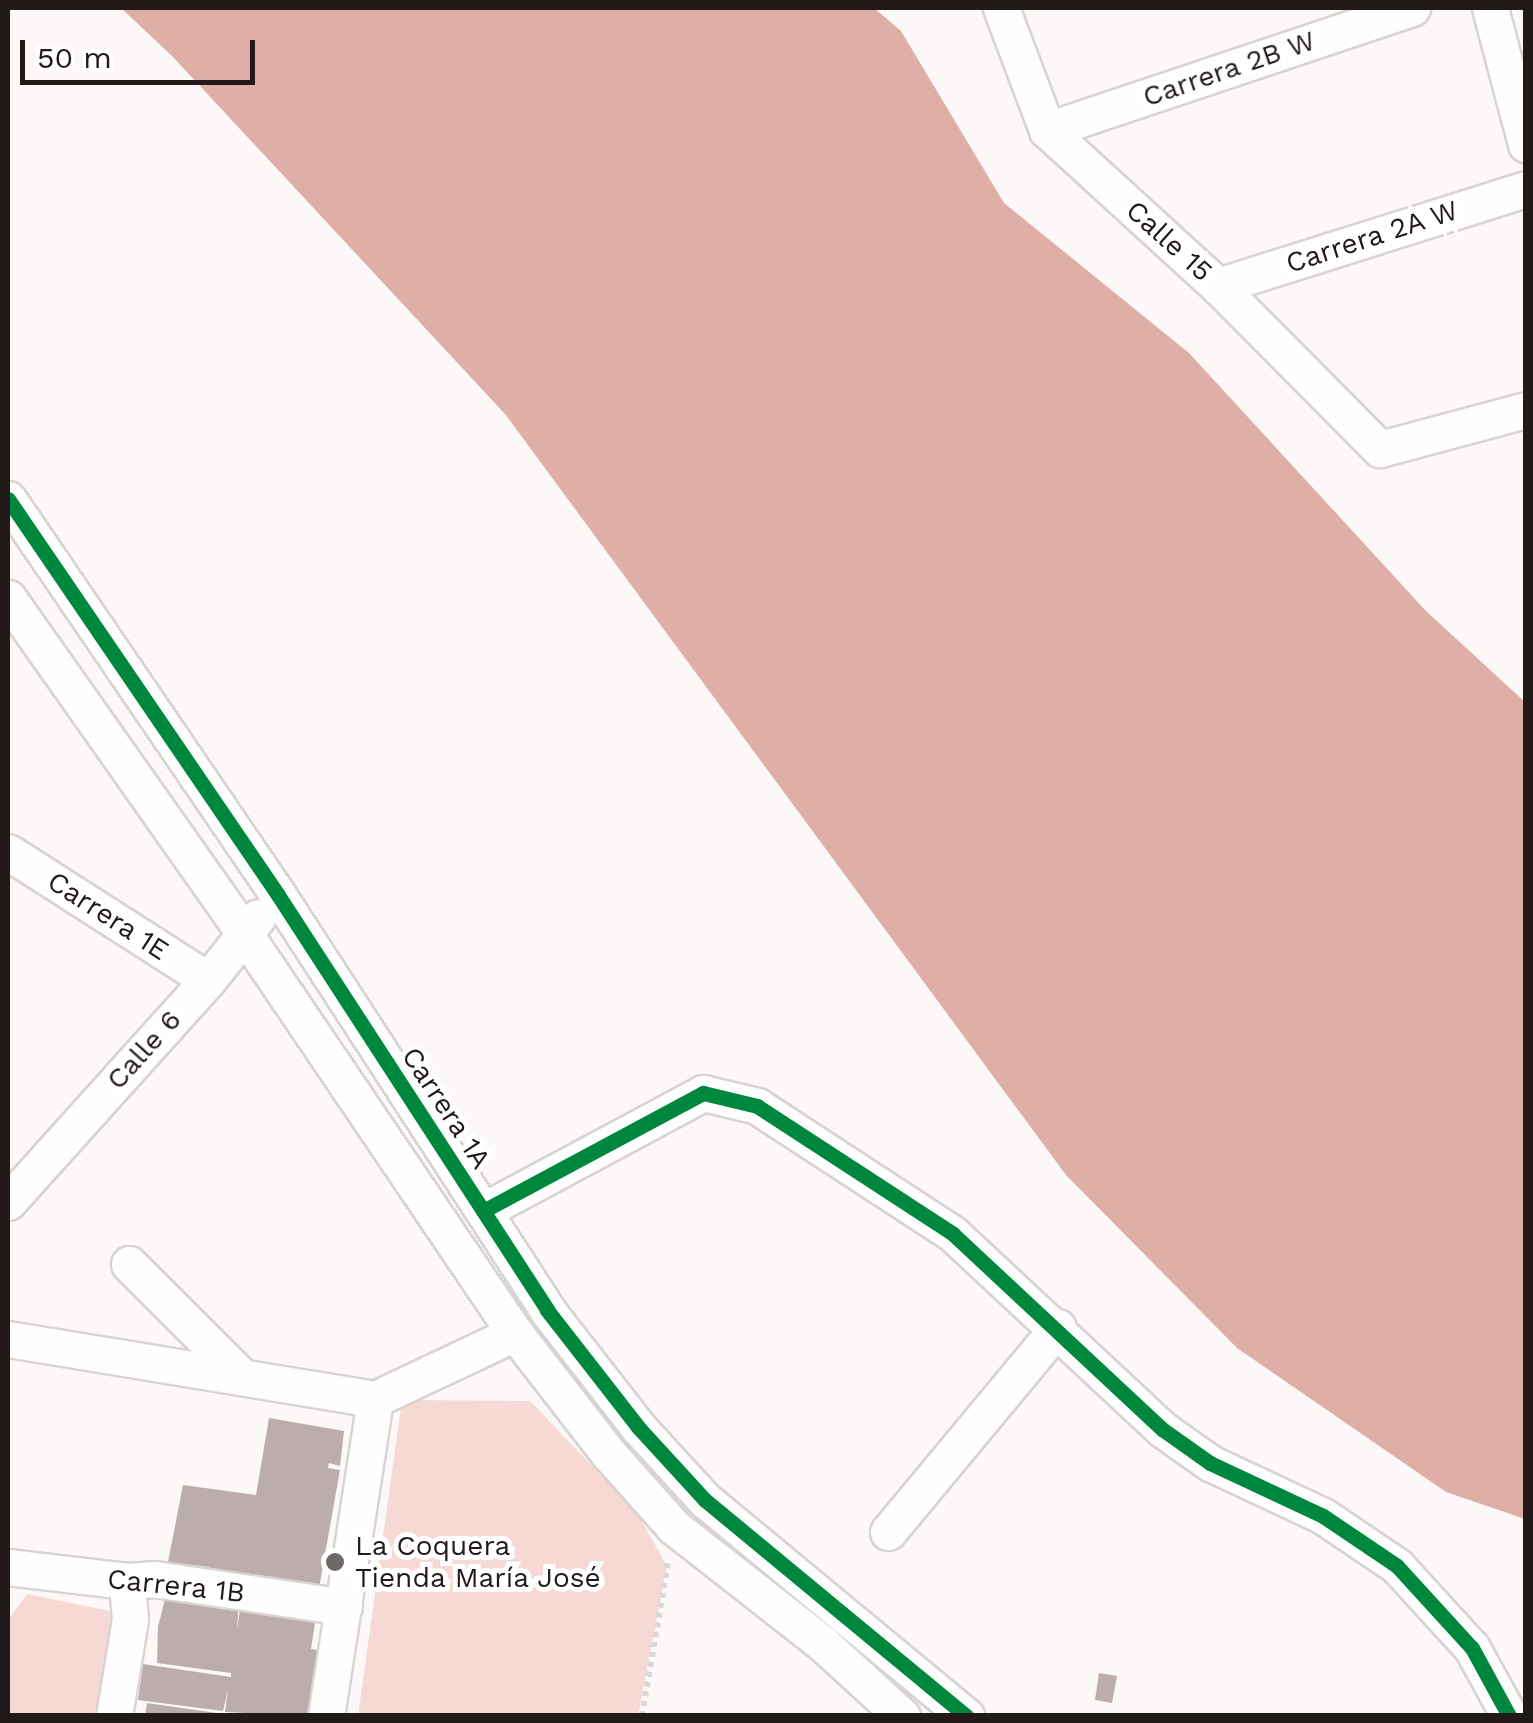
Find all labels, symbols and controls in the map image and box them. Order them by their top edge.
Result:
scale bar [25,20,260,82]
street label: Carrera 2B W [1138,24,1320,114]
text: 50 m [37,40,112,75]
street label: Calle 15 [1119,193,1219,289]
street label: Carrera 2A W [1281,193,1463,281]
street label: Carrera 1E [41,864,175,968]
street label: Calle 6 [100,1003,188,1097]
street label: Carrera 1A [394,1040,498,1176]
place label: La Coquera Tienda María José [355,1529,603,1595]
marker: La Coquera Tienda María José [324,1551,346,1573]
street label: Carrera 1B [105,1562,247,1610]

